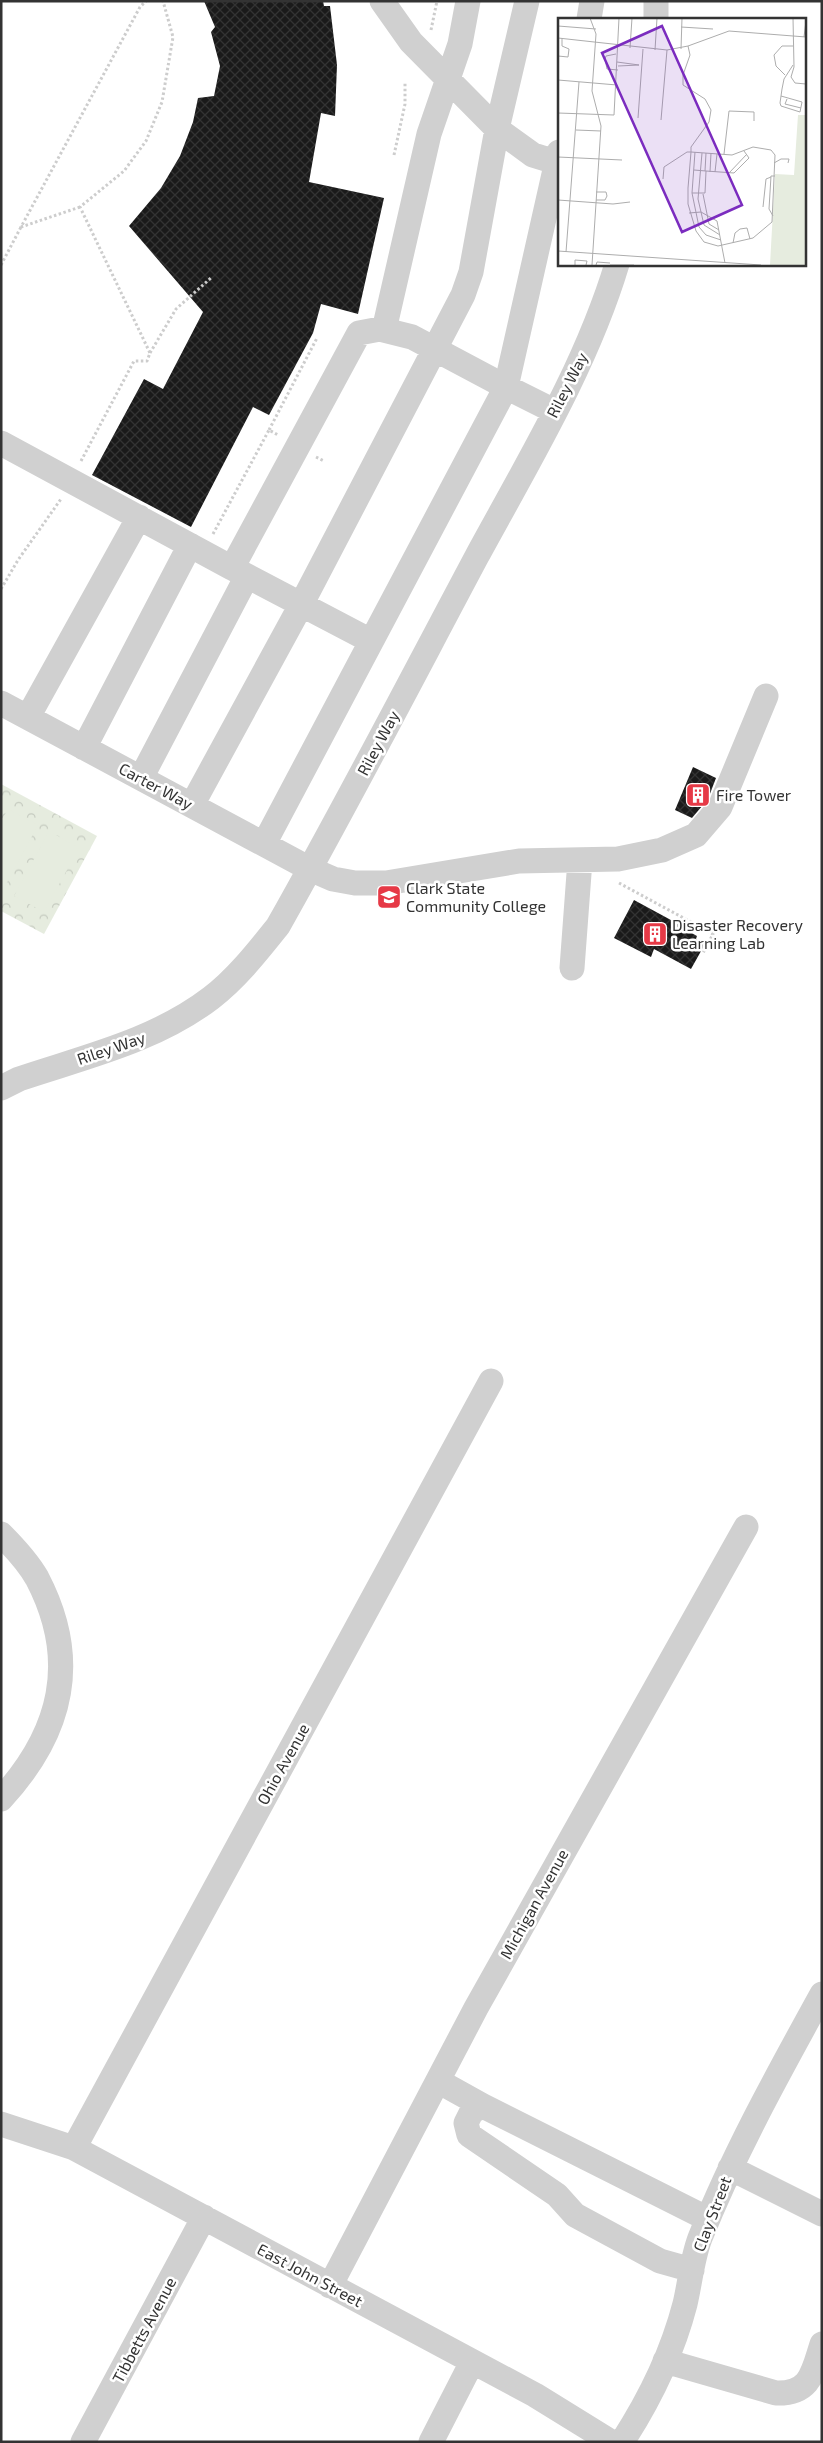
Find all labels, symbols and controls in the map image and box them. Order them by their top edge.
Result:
inset map [558,18,806,265]
street label: Riley Way [542,348,591,421]
street label: Riley Way [353,707,403,779]
street label: Carter Way [116,758,197,813]
building icon: Fire Tower [685,782,711,808]
place label: Fire Tower [716,785,792,804]
place label: Clark State Community College [406,878,546,915]
school or university icon: Clark State Community College [376,884,402,910]
place label: Disaster Recovery Learning Lab [672,915,803,952]
building icon: Disaster Recovery Learning Lab [642,921,668,947]
street label: Riley Way [74,1027,148,1068]
street label: Ohio Avenue [252,1720,313,1808]
street label: Michigan Avenue [495,1845,572,1962]
street label: Clay Street [689,2174,735,2254]
street label: East John Street [254,2239,366,2310]
street label: Tibbetts Avenue [108,2274,179,2386]

